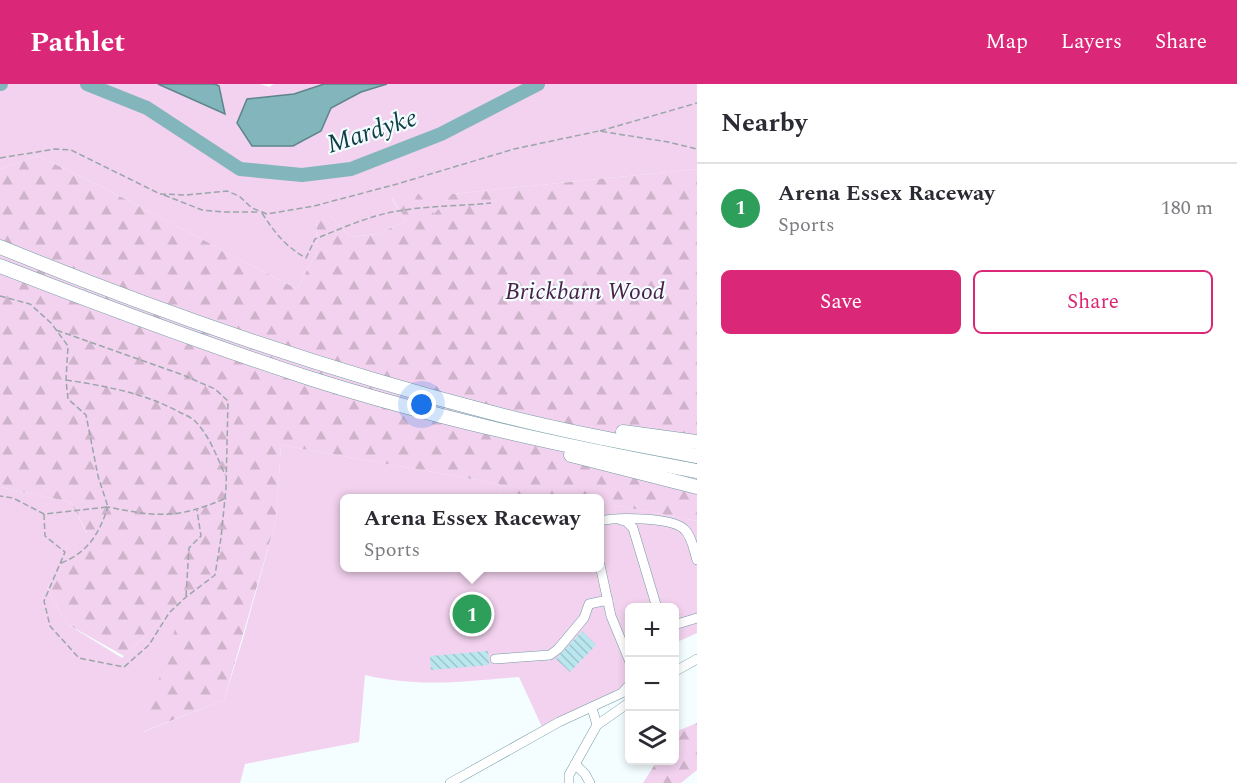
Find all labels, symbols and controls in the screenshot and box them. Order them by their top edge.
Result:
text: Pathlet [30,21,125,64]
text: Map [986,26,1028,58]
text: Layers [1061,26,1122,58]
text: Share [1155,26,1207,58]
water label: Mardyke [321,97,423,165]
text: Nearby [721,103,807,143]
text: Arena Essex Raceway [778,177,995,210]
text: 1 [735,193,746,223]
text: 180 m [1161,193,1213,223]
text: Sports [778,210,835,240]
button: Save [721,270,961,334]
button: Share [973,270,1213,334]
park label: Brickbarn Wood [505,274,665,310]
your location [407,390,436,419]
popup [340,494,604,572]
text: Arena Essex Raceway [364,502,580,535]
text: Sports [364,535,420,565]
pin: 1 [452,592,492,636]
map controls [625,603,679,765]
button: + [625,603,679,657]
button: − [625,657,679,711]
button: layers [625,711,679,765]

